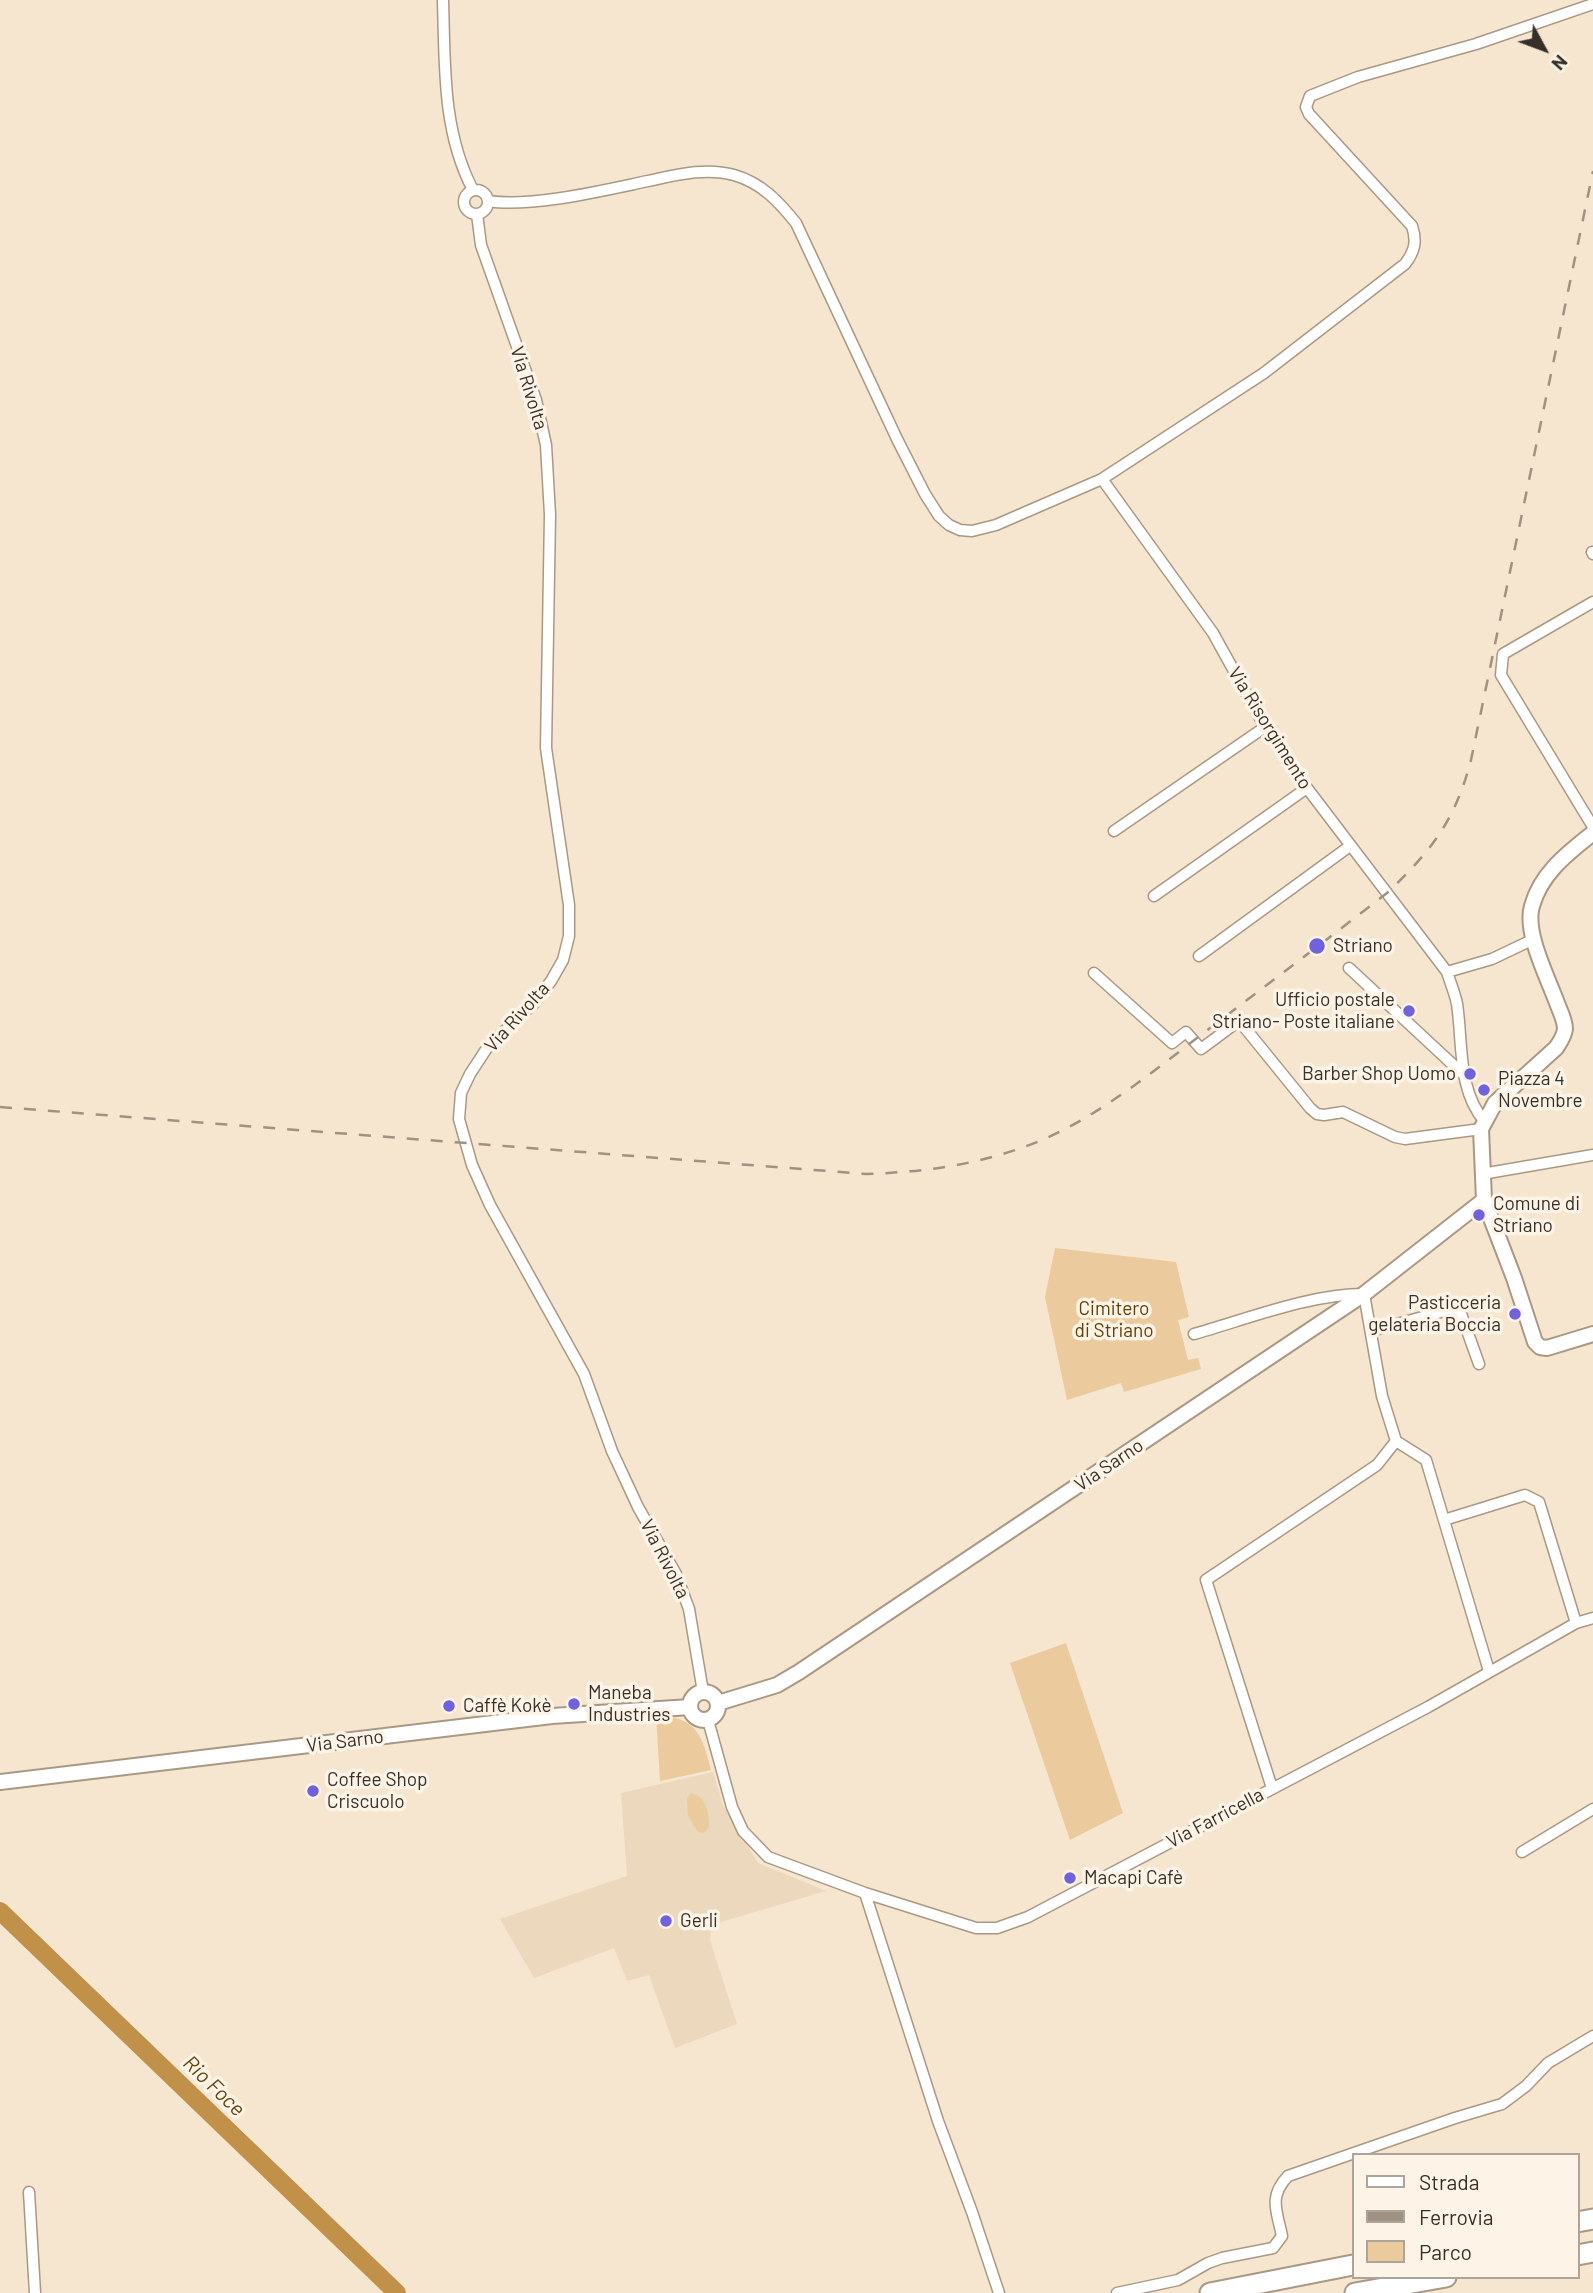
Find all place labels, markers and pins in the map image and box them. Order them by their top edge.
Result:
place label: Striano [1333,935,1393,957]
marker: Striano [1307,936,1327,956]
place label: Ufficio postale Striano- Poste italiane [1212,989,1395,1033]
marker: Ufficio postale Striano- Poste italiane [1401,1003,1417,1019]
place label: Barber Shop Uomo [1302,1063,1456,1085]
marker: Barber Shop Uomo [1462,1066,1478,1082]
place label: Piazza 4 Novembre [1498,1068,1583,1112]
marker: Piazza 4 Novembre [1476,1082,1492,1098]
place label: Comune di Striano [1493,1193,1580,1237]
marker: Comune di Striano [1471,1207,1487,1223]
place label: Pasticceria gelateria Boccia [1368,1292,1501,1336]
marker: Pasticceria gelateria Boccia [1507,1306,1523,1322]
place label: Maneba Industries [588,1682,670,1726]
place label: Caffè Kokè [463,1695,552,1717]
marker: Maneba Industries [566,1696,582,1712]
marker: Caffè Kokè [441,1698,457,1714]
place label: Coffee Shop Criscuolo [327,1769,427,1813]
marker: Coffee Shop Criscuolo [305,1783,321,1799]
place label: Macapi Cafè [1084,1867,1183,1889]
marker: Macapi Cafè [1062,1870,1078,1886]
place label: Gerli [680,1910,718,1932]
marker: Gerli [658,1913,674,1929]

